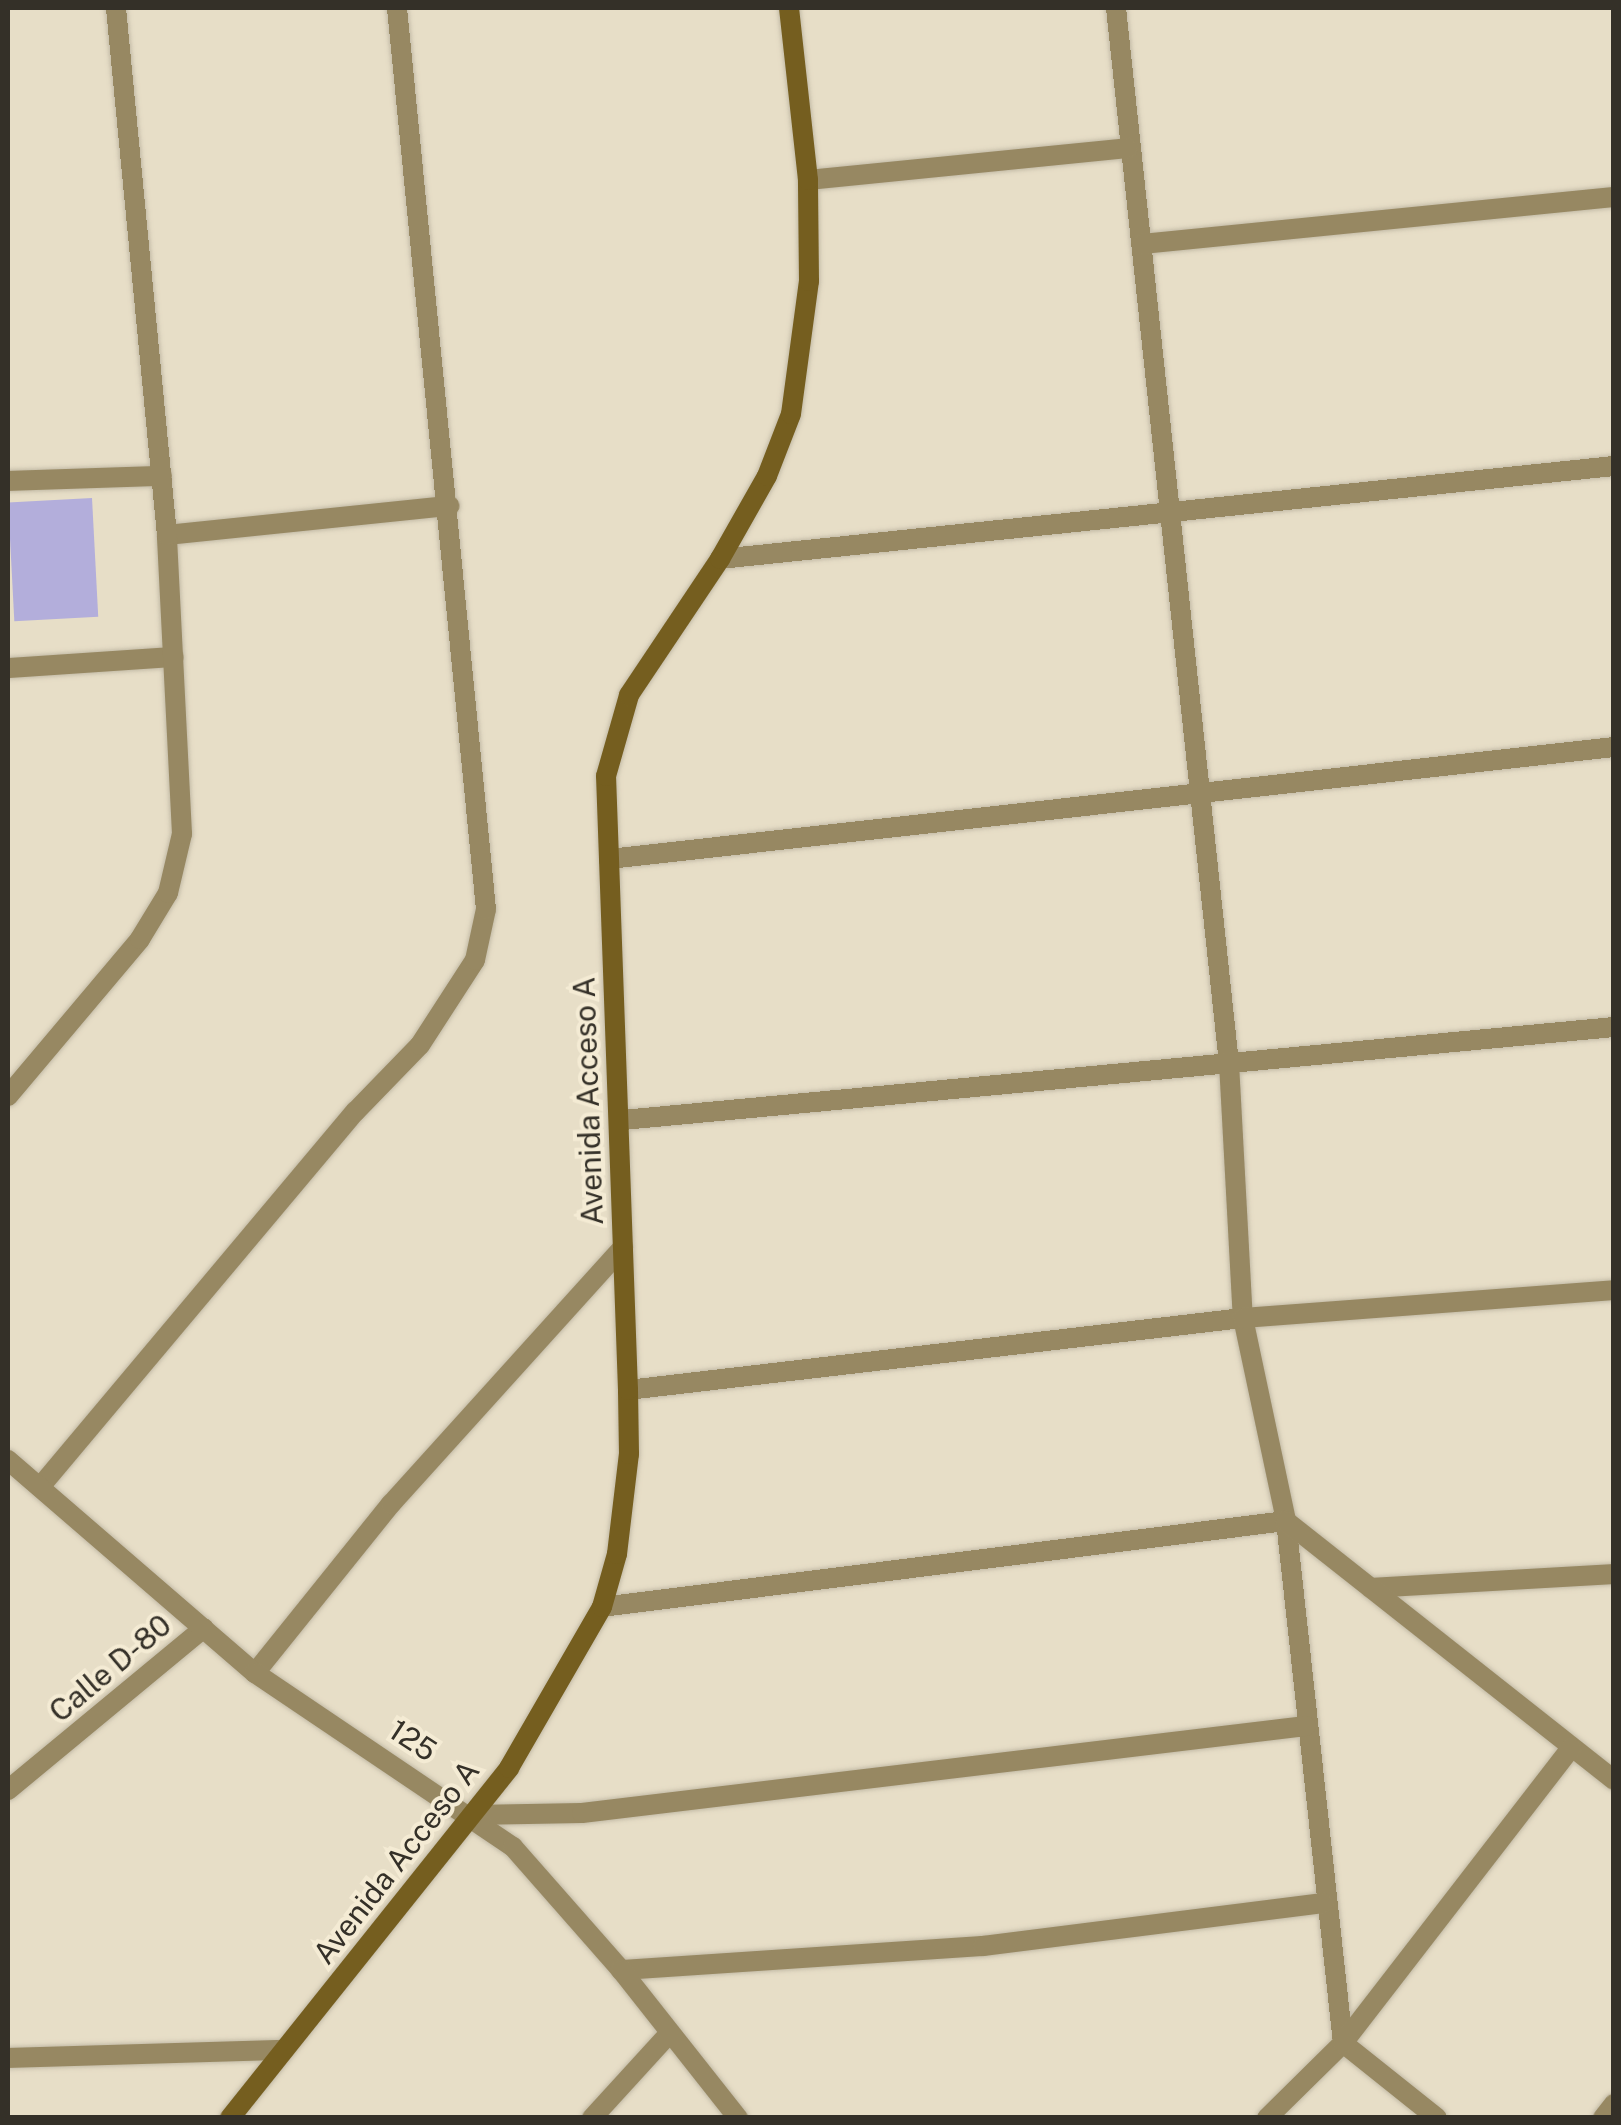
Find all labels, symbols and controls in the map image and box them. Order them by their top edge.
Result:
street label: Avenida Acceso A [566,976,610,1226]
street label: Calle D-80 [42,1607,178,1729]
street label: 125 [383,1711,443,1769]
street label: Avenida Acceso A [305,1753,487,1971]

